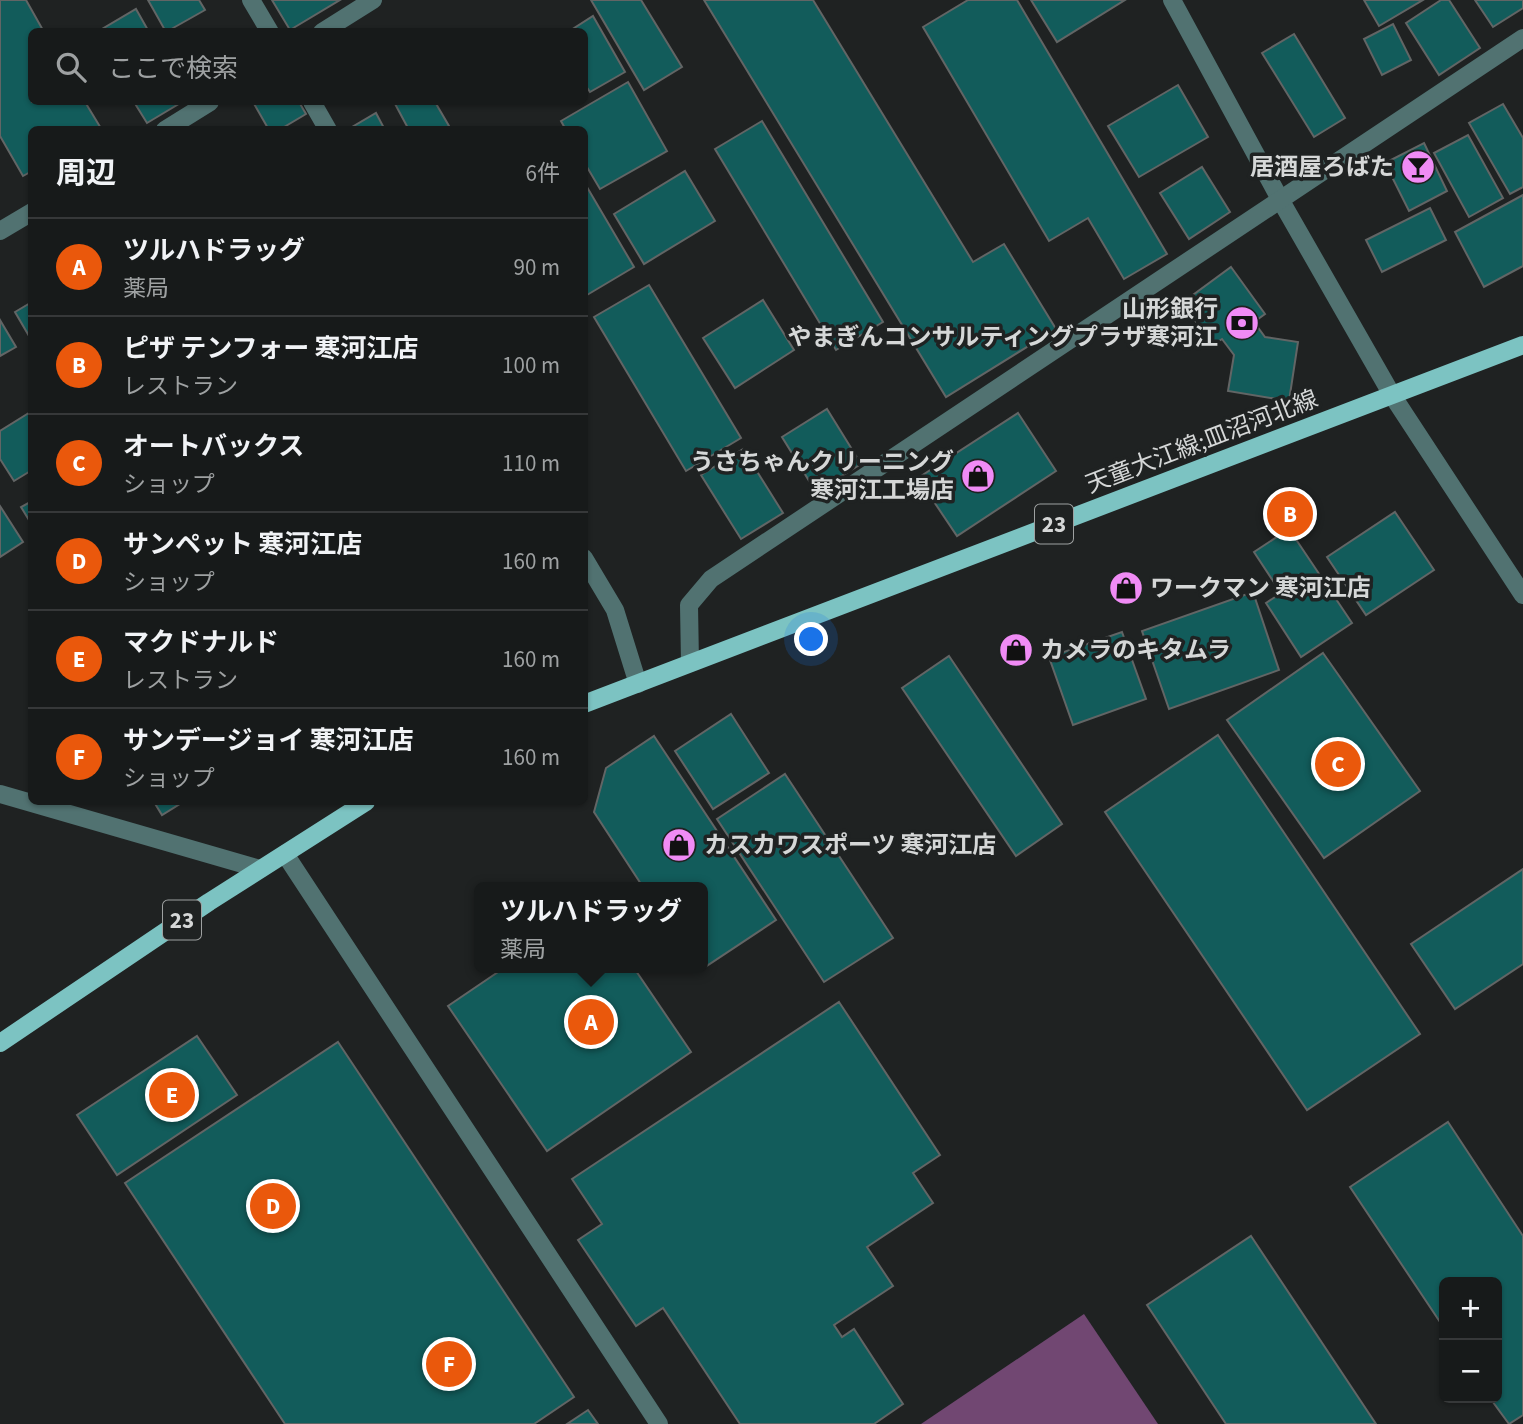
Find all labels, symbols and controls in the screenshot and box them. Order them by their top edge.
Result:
search box [28,28,588,105]
icon: search [52,48,90,86]
text: ここで検索 [108,50,238,87]
bar icon: 居酒屋ろばた [1399,148,1437,186]
place label: 居酒屋ろばた [1250,150,1394,185]
text: 周辺 [56,152,116,195]
text: 6件 [526,157,560,190]
text: ツルハドラッグ [123,232,305,269]
text: A [72,251,86,284]
text: 90 m [513,251,560,284]
text: 薬局 [123,272,169,305]
place label: 山形銀行 やまぎんコンサルティングプラザ寒河江 [787,292,1218,355]
bank icon: 山形銀行 やまぎんコンサルティングプラザ寒河江 [1223,304,1261,342]
text: ピザ テンフォー 寒河江店 [123,330,419,367]
text: B [72,349,86,382]
text: 100 m [502,349,560,382]
text: レストラン [123,370,238,403]
street label: 天童大江線;皿沼河北線 [1081,382,1323,502]
text: オートバックス [123,428,304,465]
place label: うさちゃんクリーニング 寒河江工場店 [690,445,954,508]
text: C [72,447,86,480]
text: 110 m [502,447,560,480]
shop icon: うさちゃんクリーニング 寒河江工場店 [959,457,997,495]
text: ショップ [123,468,215,501]
pin: B [1267,488,1313,540]
road number: 23 [1035,504,1073,544]
text: サンペット 寒河江店 [123,526,362,563]
text: D [72,545,86,578]
text: 160 m [502,545,560,578]
text: ショップ [123,566,215,599]
shop icon: ワークマン 寒河江店 [1107,569,1145,607]
place label: ワークマン 寒河江店 [1150,571,1371,606]
your location [794,622,828,656]
text: マクドナルド [123,624,279,661]
shop icon: カメラのキタムラ [997,631,1035,669]
place label: カメラのキタムラ [1040,633,1231,668]
text: E [73,643,85,676]
text: 160 m [502,643,560,676]
text: レストラン [123,664,238,697]
text: サンデージョイ 寒河江店 [123,722,414,759]
pin: C [1315,738,1361,790]
text: F [73,741,85,774]
text: 160 m [502,741,560,774]
text: ショップ [123,762,215,795]
shop icon: カスカワスポーツ 寒河江店 [660,826,698,864]
place label: カスカワスポーツ 寒河江店 [704,828,996,863]
popup [474,882,708,973]
text: ツルハドラッグ [500,893,682,930]
road number: 23 [163,900,201,939]
text: 薬局 [500,933,546,966]
pin: A [568,996,614,1048]
pin: E [149,1069,195,1121]
pin: D [250,1180,296,1232]
map controls [1439,1277,1502,1403]
button: + [1439,1277,1502,1340]
pin: F [426,1338,472,1390]
button: − [1439,1340,1502,1403]

